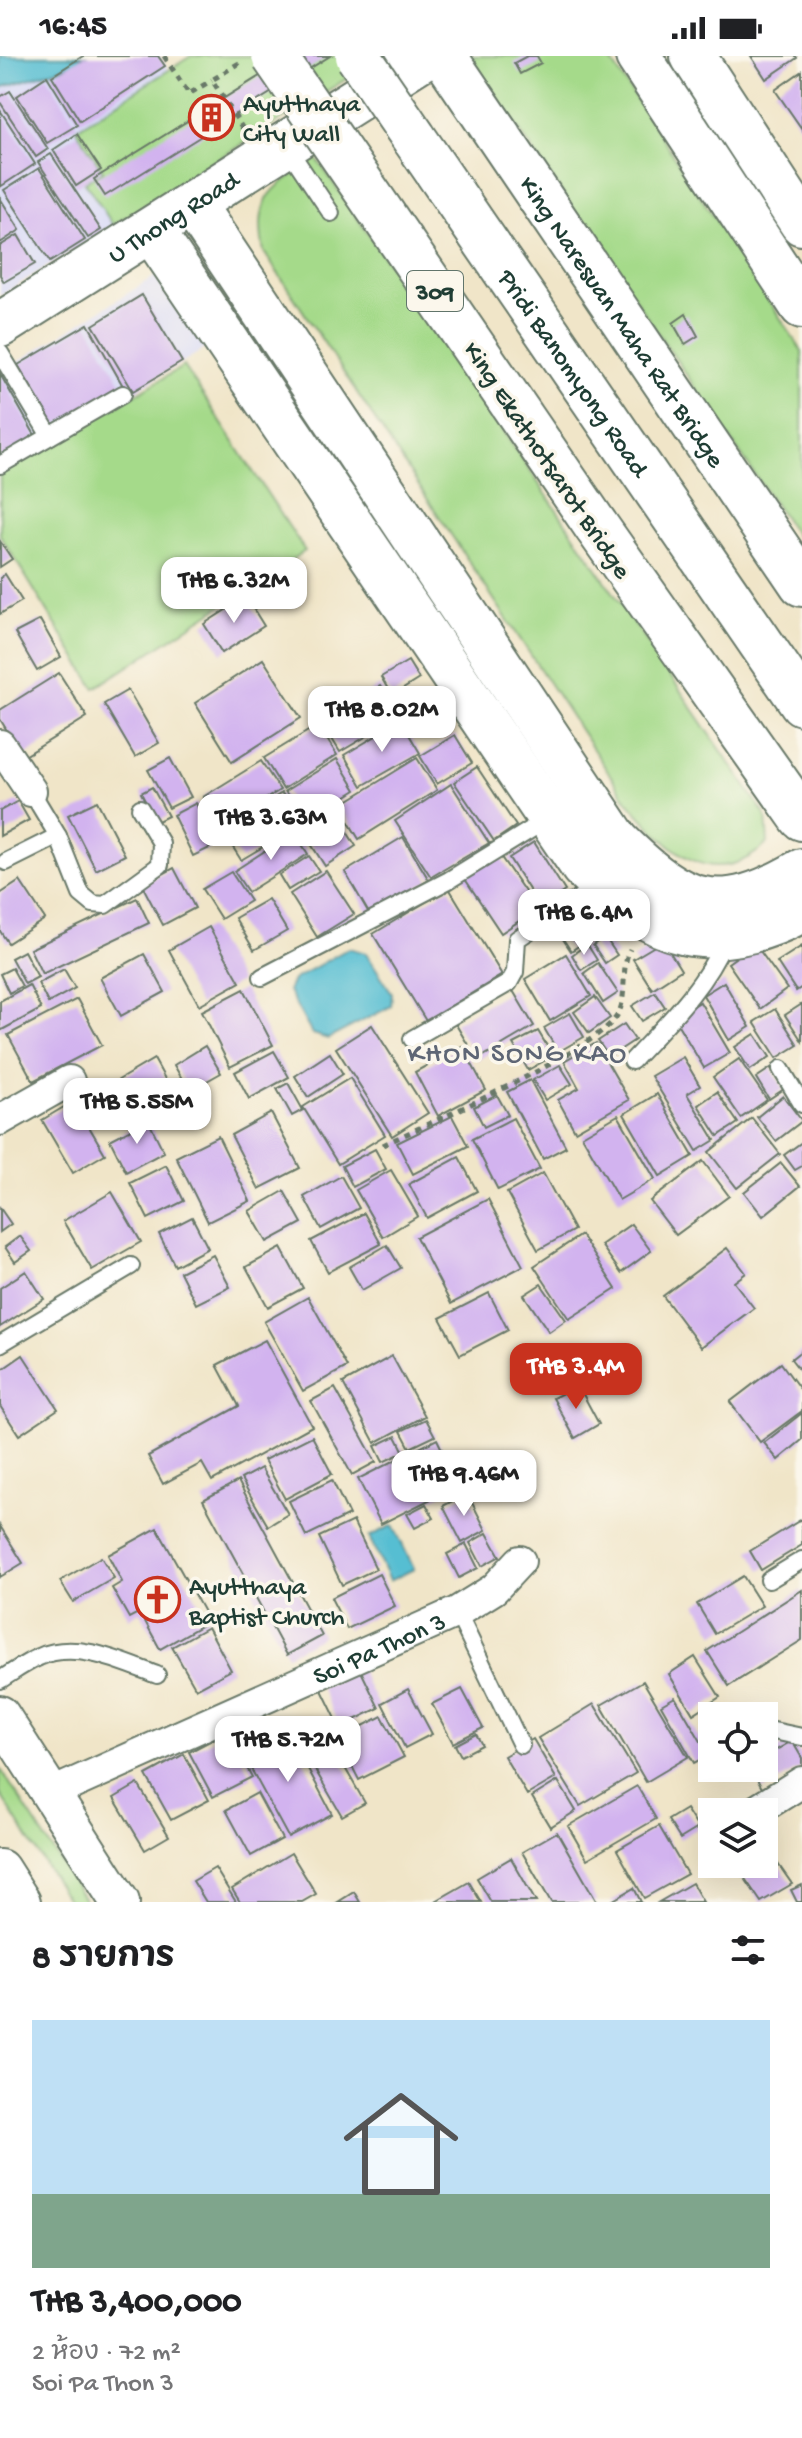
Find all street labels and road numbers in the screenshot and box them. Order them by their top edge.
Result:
street label: U Thong Road [104,166,247,273]
street label: King Naresuan Maha Rat Bridge [510,172,730,476]
street label: Pridi Banomyong Road [488,264,654,486]
road number: 309 [407,271,463,311]
street label: King Ekathotsarot Bridge [454,337,637,586]
street label: Soi Pa Thon 3 [309,1608,452,1694]

